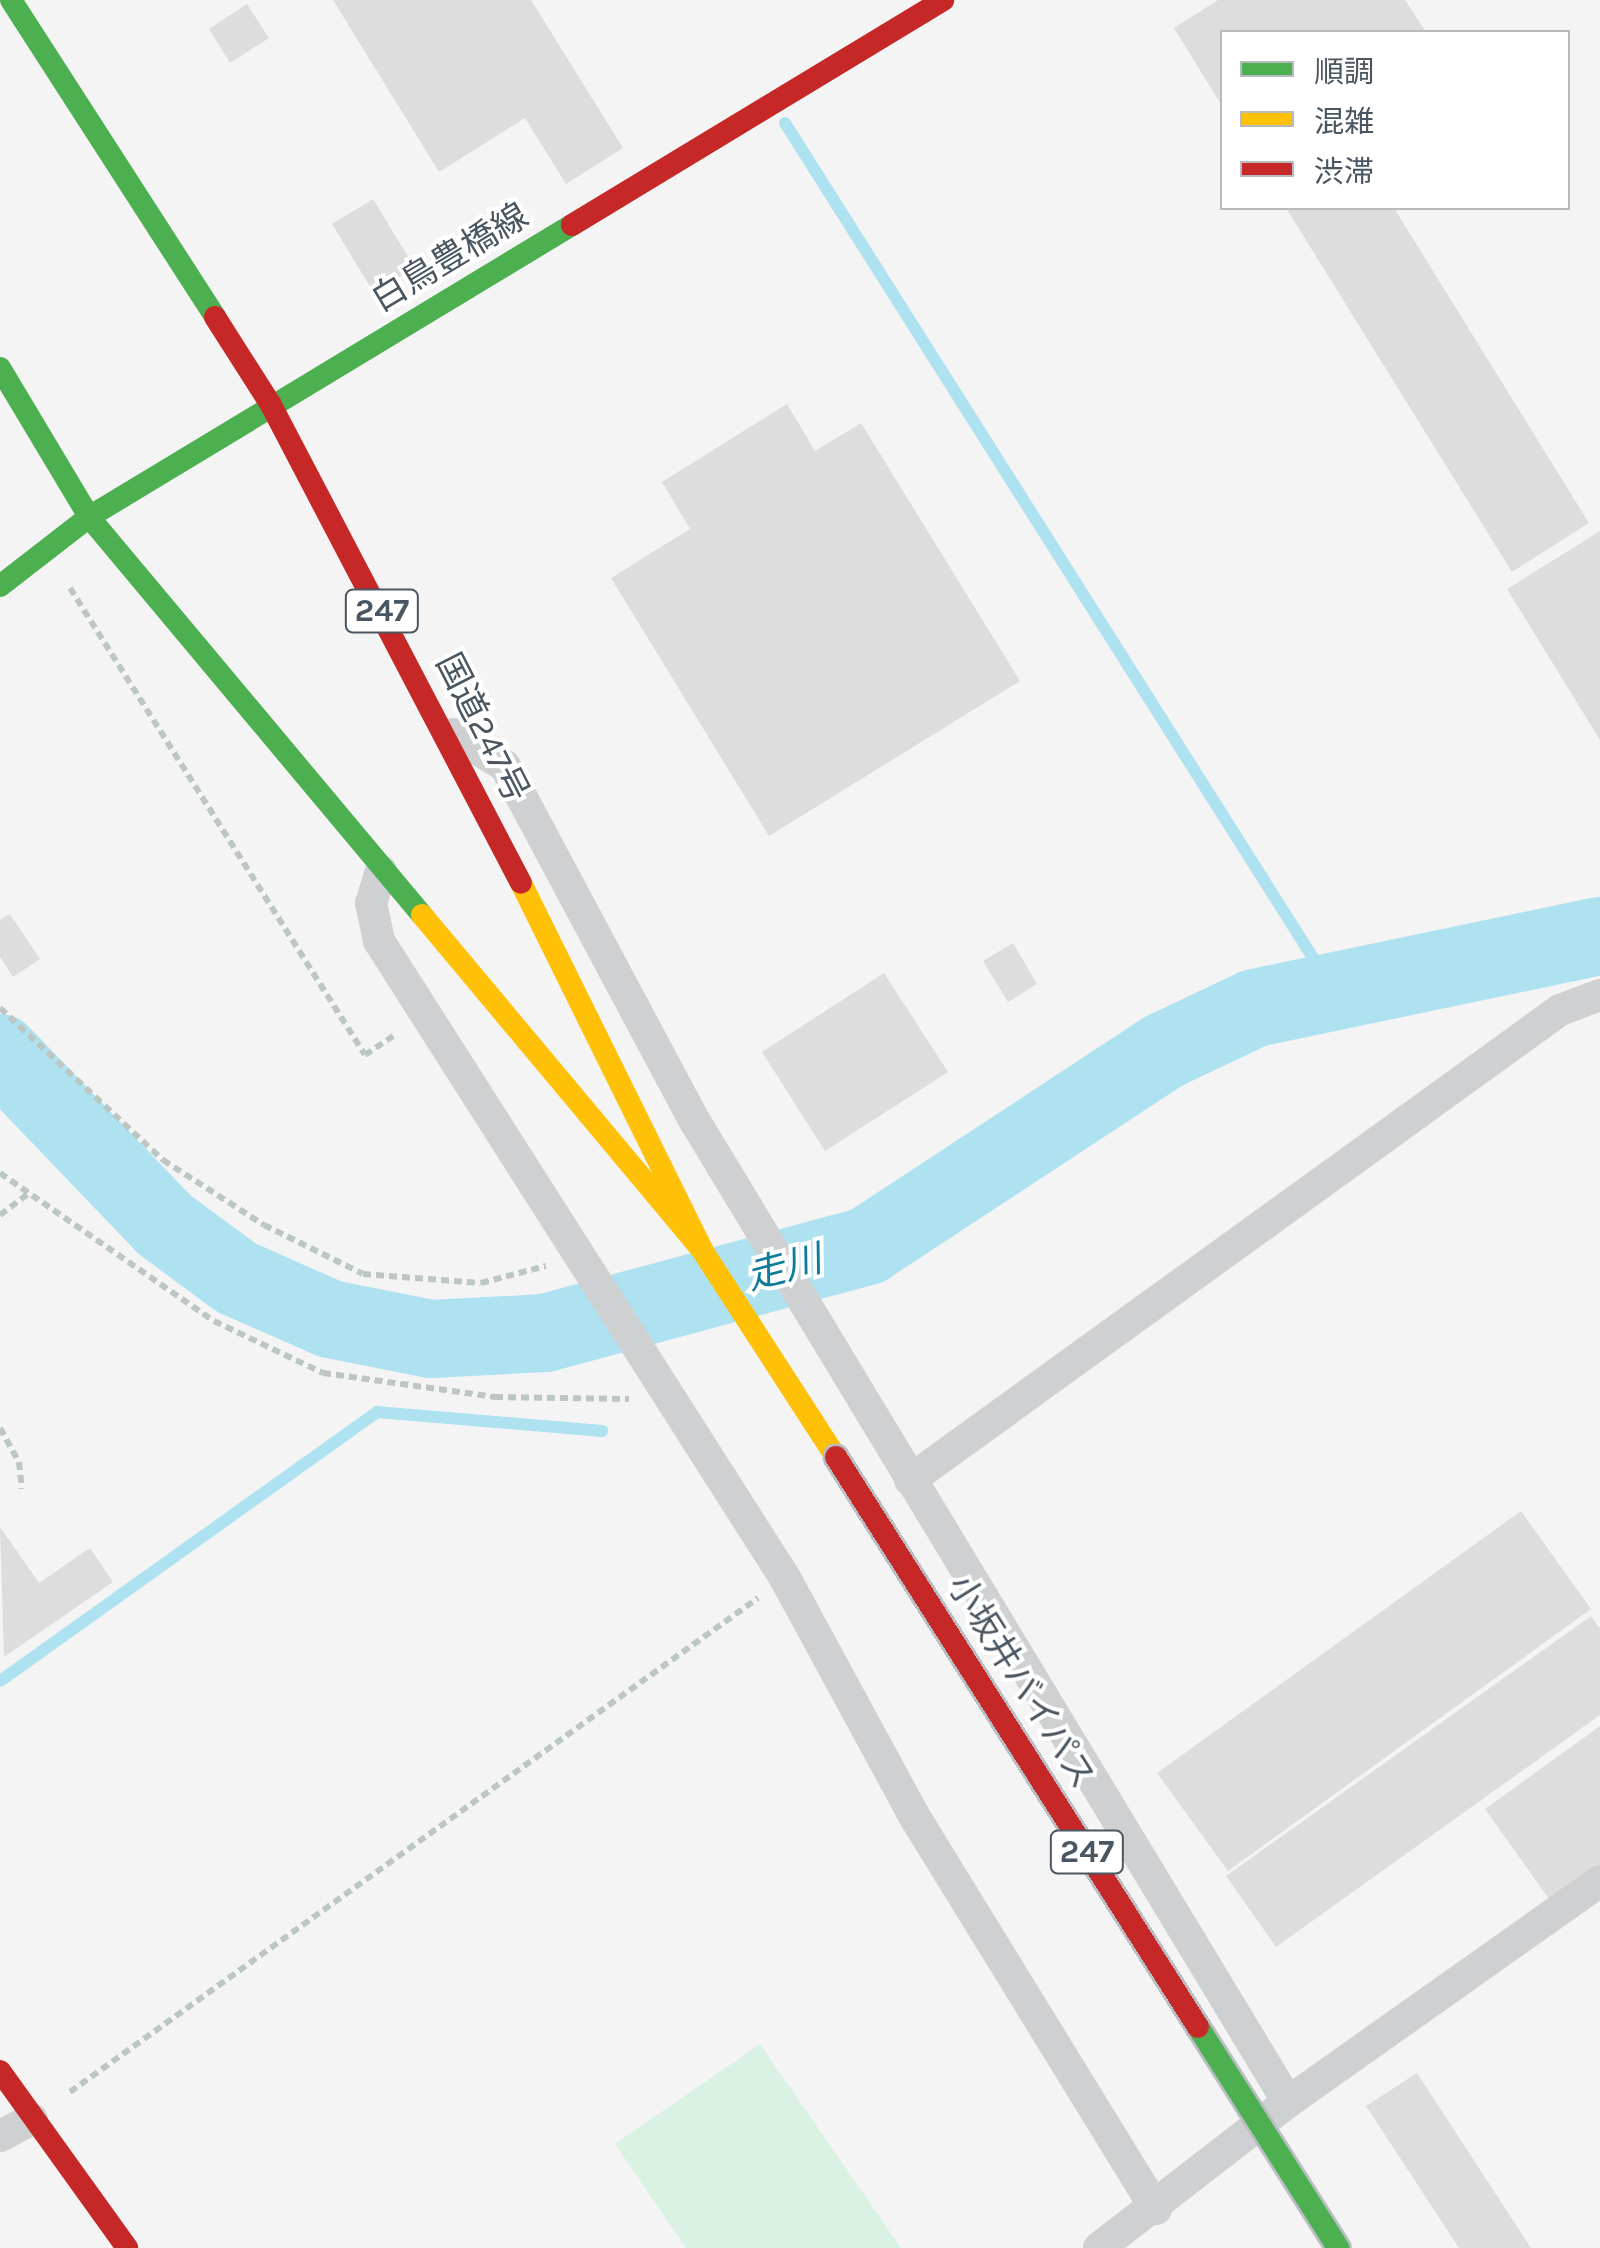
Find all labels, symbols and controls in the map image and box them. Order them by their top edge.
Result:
legend [1220,30,1570,210]
text: 順調 [1314,54,1374,90]
text: 混雑 [1314,104,1374,140]
text: 渋滞 [1314,154,1374,190]
street label: 白鳥豊橋線 [364,195,536,321]
road number: 247 [344,584,420,638]
street label: 国道247号 [427,647,537,809]
water label: 走川 [741,1236,827,1300]
street label: 小坂井バイパス [938,1567,1104,1797]
road number: 247 [1050,1825,1124,1879]

